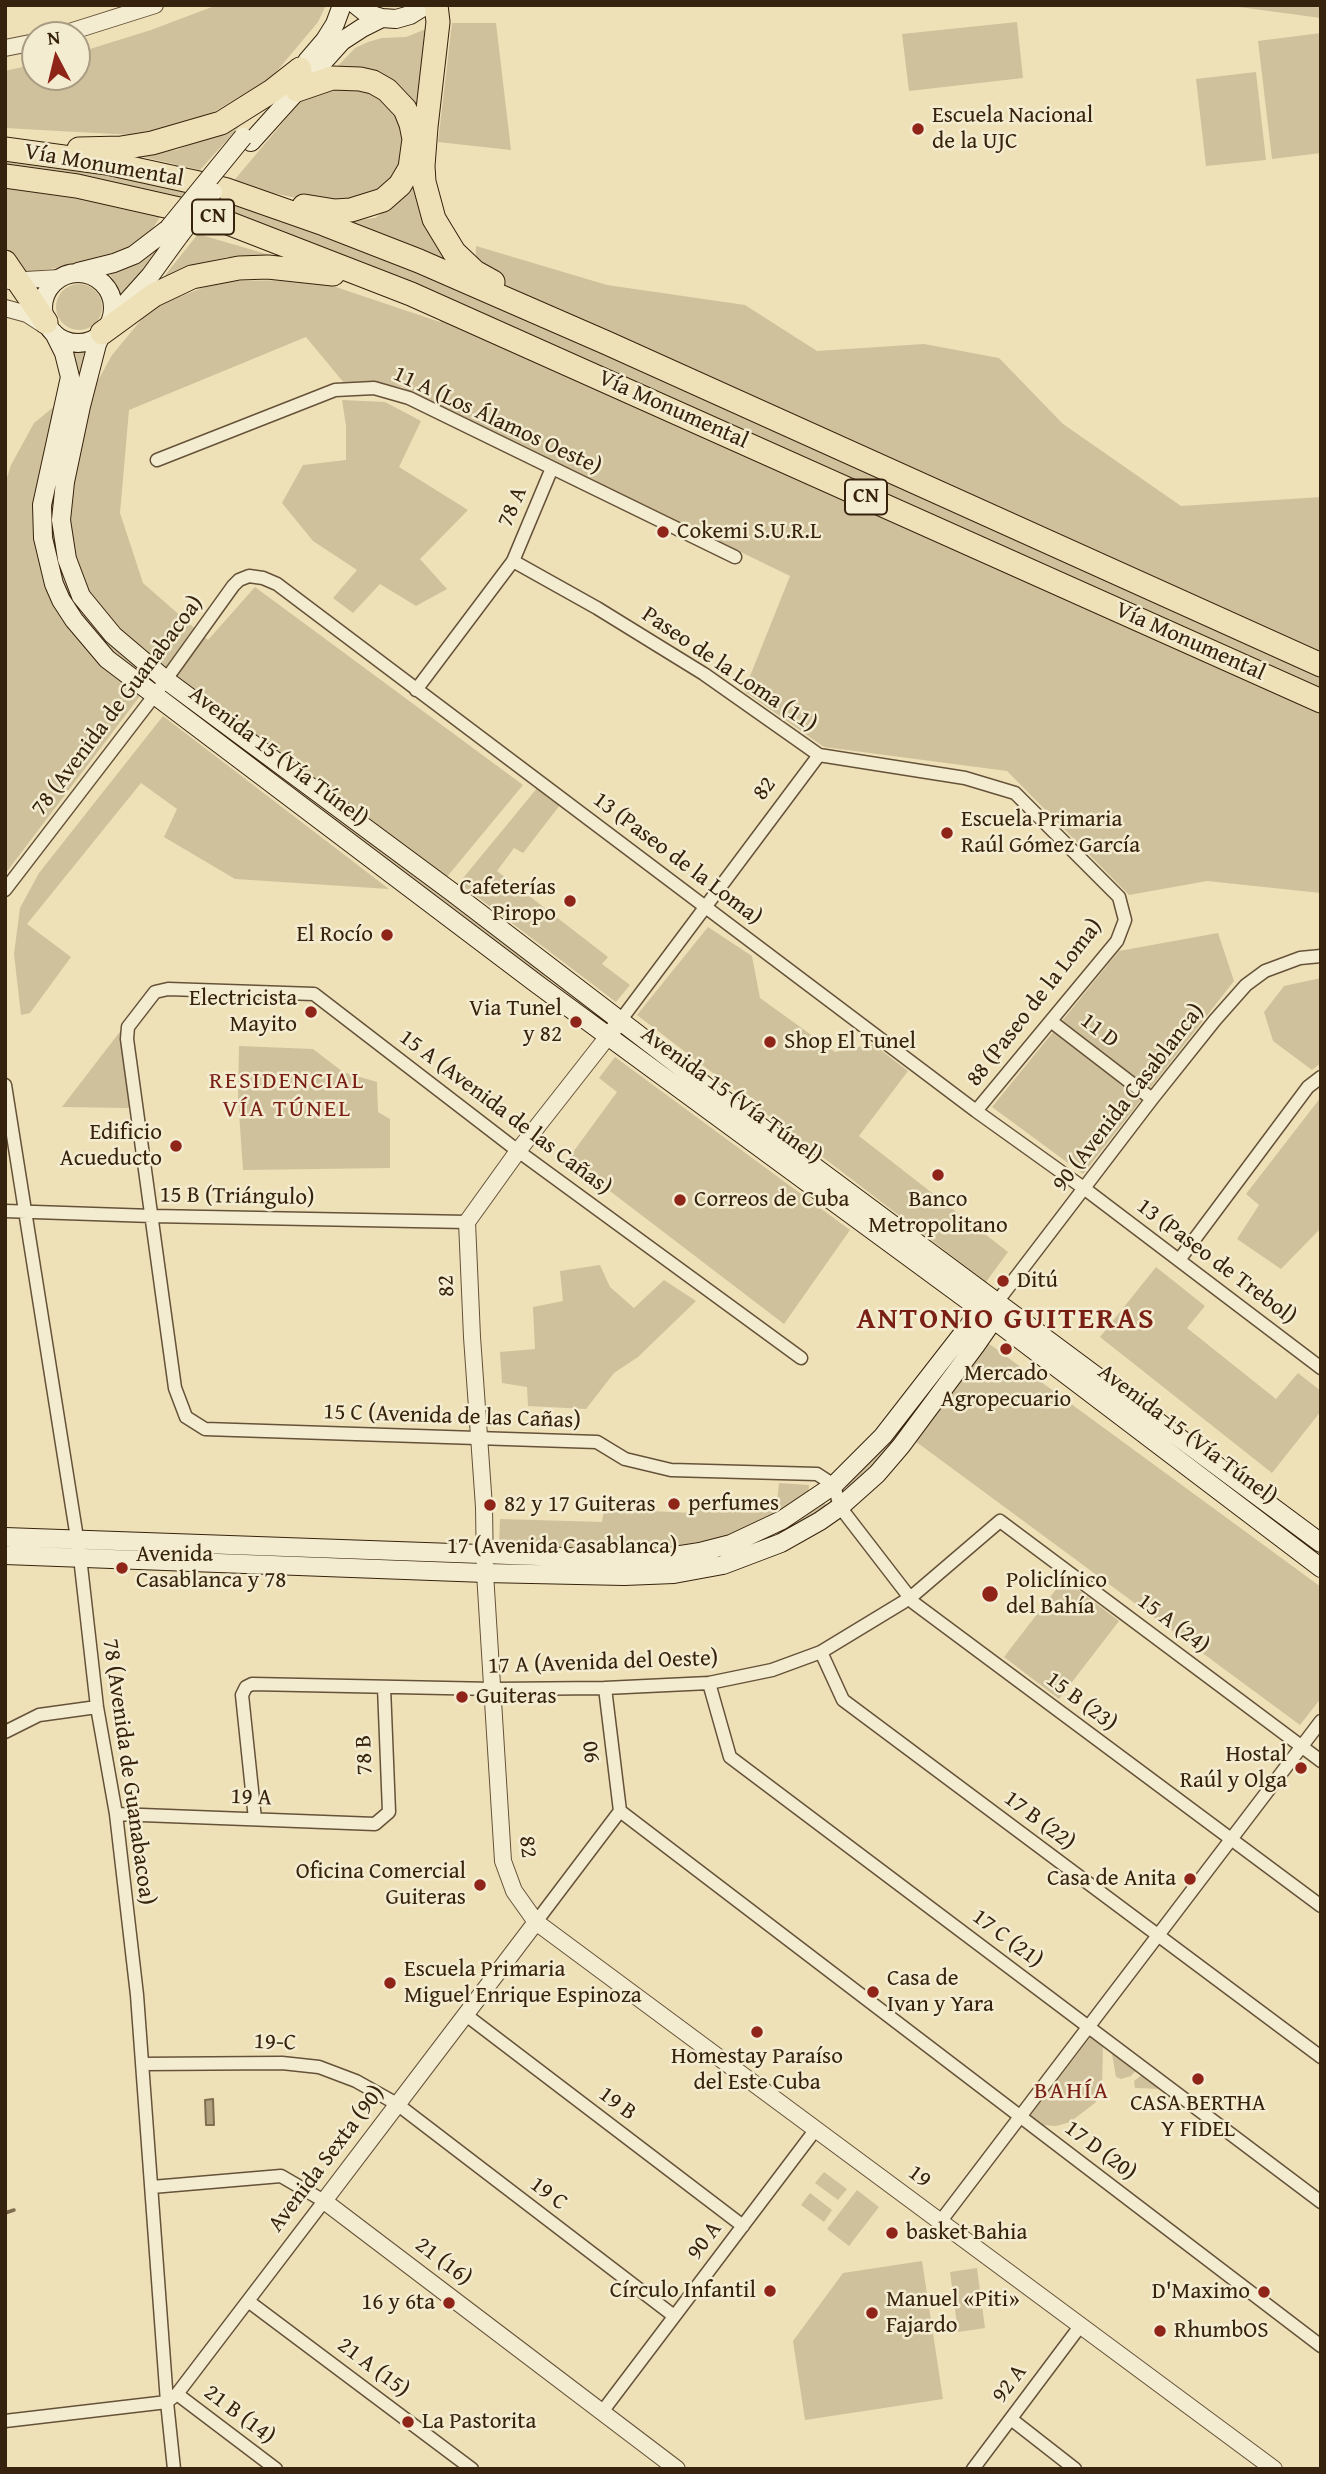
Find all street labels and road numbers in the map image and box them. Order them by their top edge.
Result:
street label: Vía Monumental [22,138,186,194]
road number: CN [192,200,234,234]
street label: 11 A (Los Álamos Oeste) [388,361,606,481]
street label: Vía Monumental [594,365,752,455]
road number: CN [845,480,887,514]
street label: 78 A [492,483,534,531]
street label: 78 (Avenida de Guanabacoa) [26,590,210,822]
street label: Vía Monumental [1111,597,1269,687]
street label: Paseo de la Loma (11) [636,601,822,739]
street label: Avenida 15 (Vía Túnel) [183,681,373,833]
street label: 82 [747,772,783,806]
street label: 13 (Paseo de la Loma) [587,786,767,932]
street label: 88 (Paseo de la Loma) [961,914,1109,1092]
street label: 90 (Avenida Casablanca) [1047,999,1211,1197]
street label: 11 D [1074,1007,1124,1055]
street label: Avenida 15 (Vía Túnel) [635,1021,827,1171]
street label: 15 A (Avenida de las Cañas) [393,1024,617,1202]
street label: 15 B (Triángulo) [159,1182,315,1212]
street label: 13 (Paseo de Trebol) [1131,1193,1301,1331]
street label: 82 [433,1274,461,1298]
street label: Avenida 15 (Vía Túnel) [1092,1359,1282,1511]
street label: 15 C (Avenida de las Cañas) [323,1399,581,1435]
street label: 17 (Avenida Casablanca) [447,1533,677,1561]
street label: 15 A (24) [1131,1588,1215,1660]
street label: 78 (Avenida de Guanabacoa) [96,1637,160,1907]
street label: 17 A (Avenida del Oeste) [487,1645,719,1681]
street label: 15 B (23) [1040,1666,1122,1738]
street label: 78 B [351,1734,379,1776]
street label: 90 [577,1739,607,1765]
street label: 19 A [230,1783,272,1813]
street label: 17 B (22) [998,1785,1080,1857]
street label: 82 [512,1834,542,1860]
street label: 17 C (21) [966,1903,1048,1975]
street label: 19-C [253,2028,297,2058]
street label: Avenida Sexta (90) [263,2080,391,2238]
street label: 19 B [593,2081,641,2127]
street label: 17 D (20) [1058,2115,1142,2187]
street label: 19 [902,2159,936,2195]
street label: 19 C [524,2171,572,2217]
street label: 90 A [682,2216,728,2266]
street label: 21 (16) [409,2232,477,2292]
street label: 21 A (15) [331,2332,415,2404]
street label: 92 A [987,2359,1033,2409]
street label: 21 B (14) [198,2379,280,2451]

